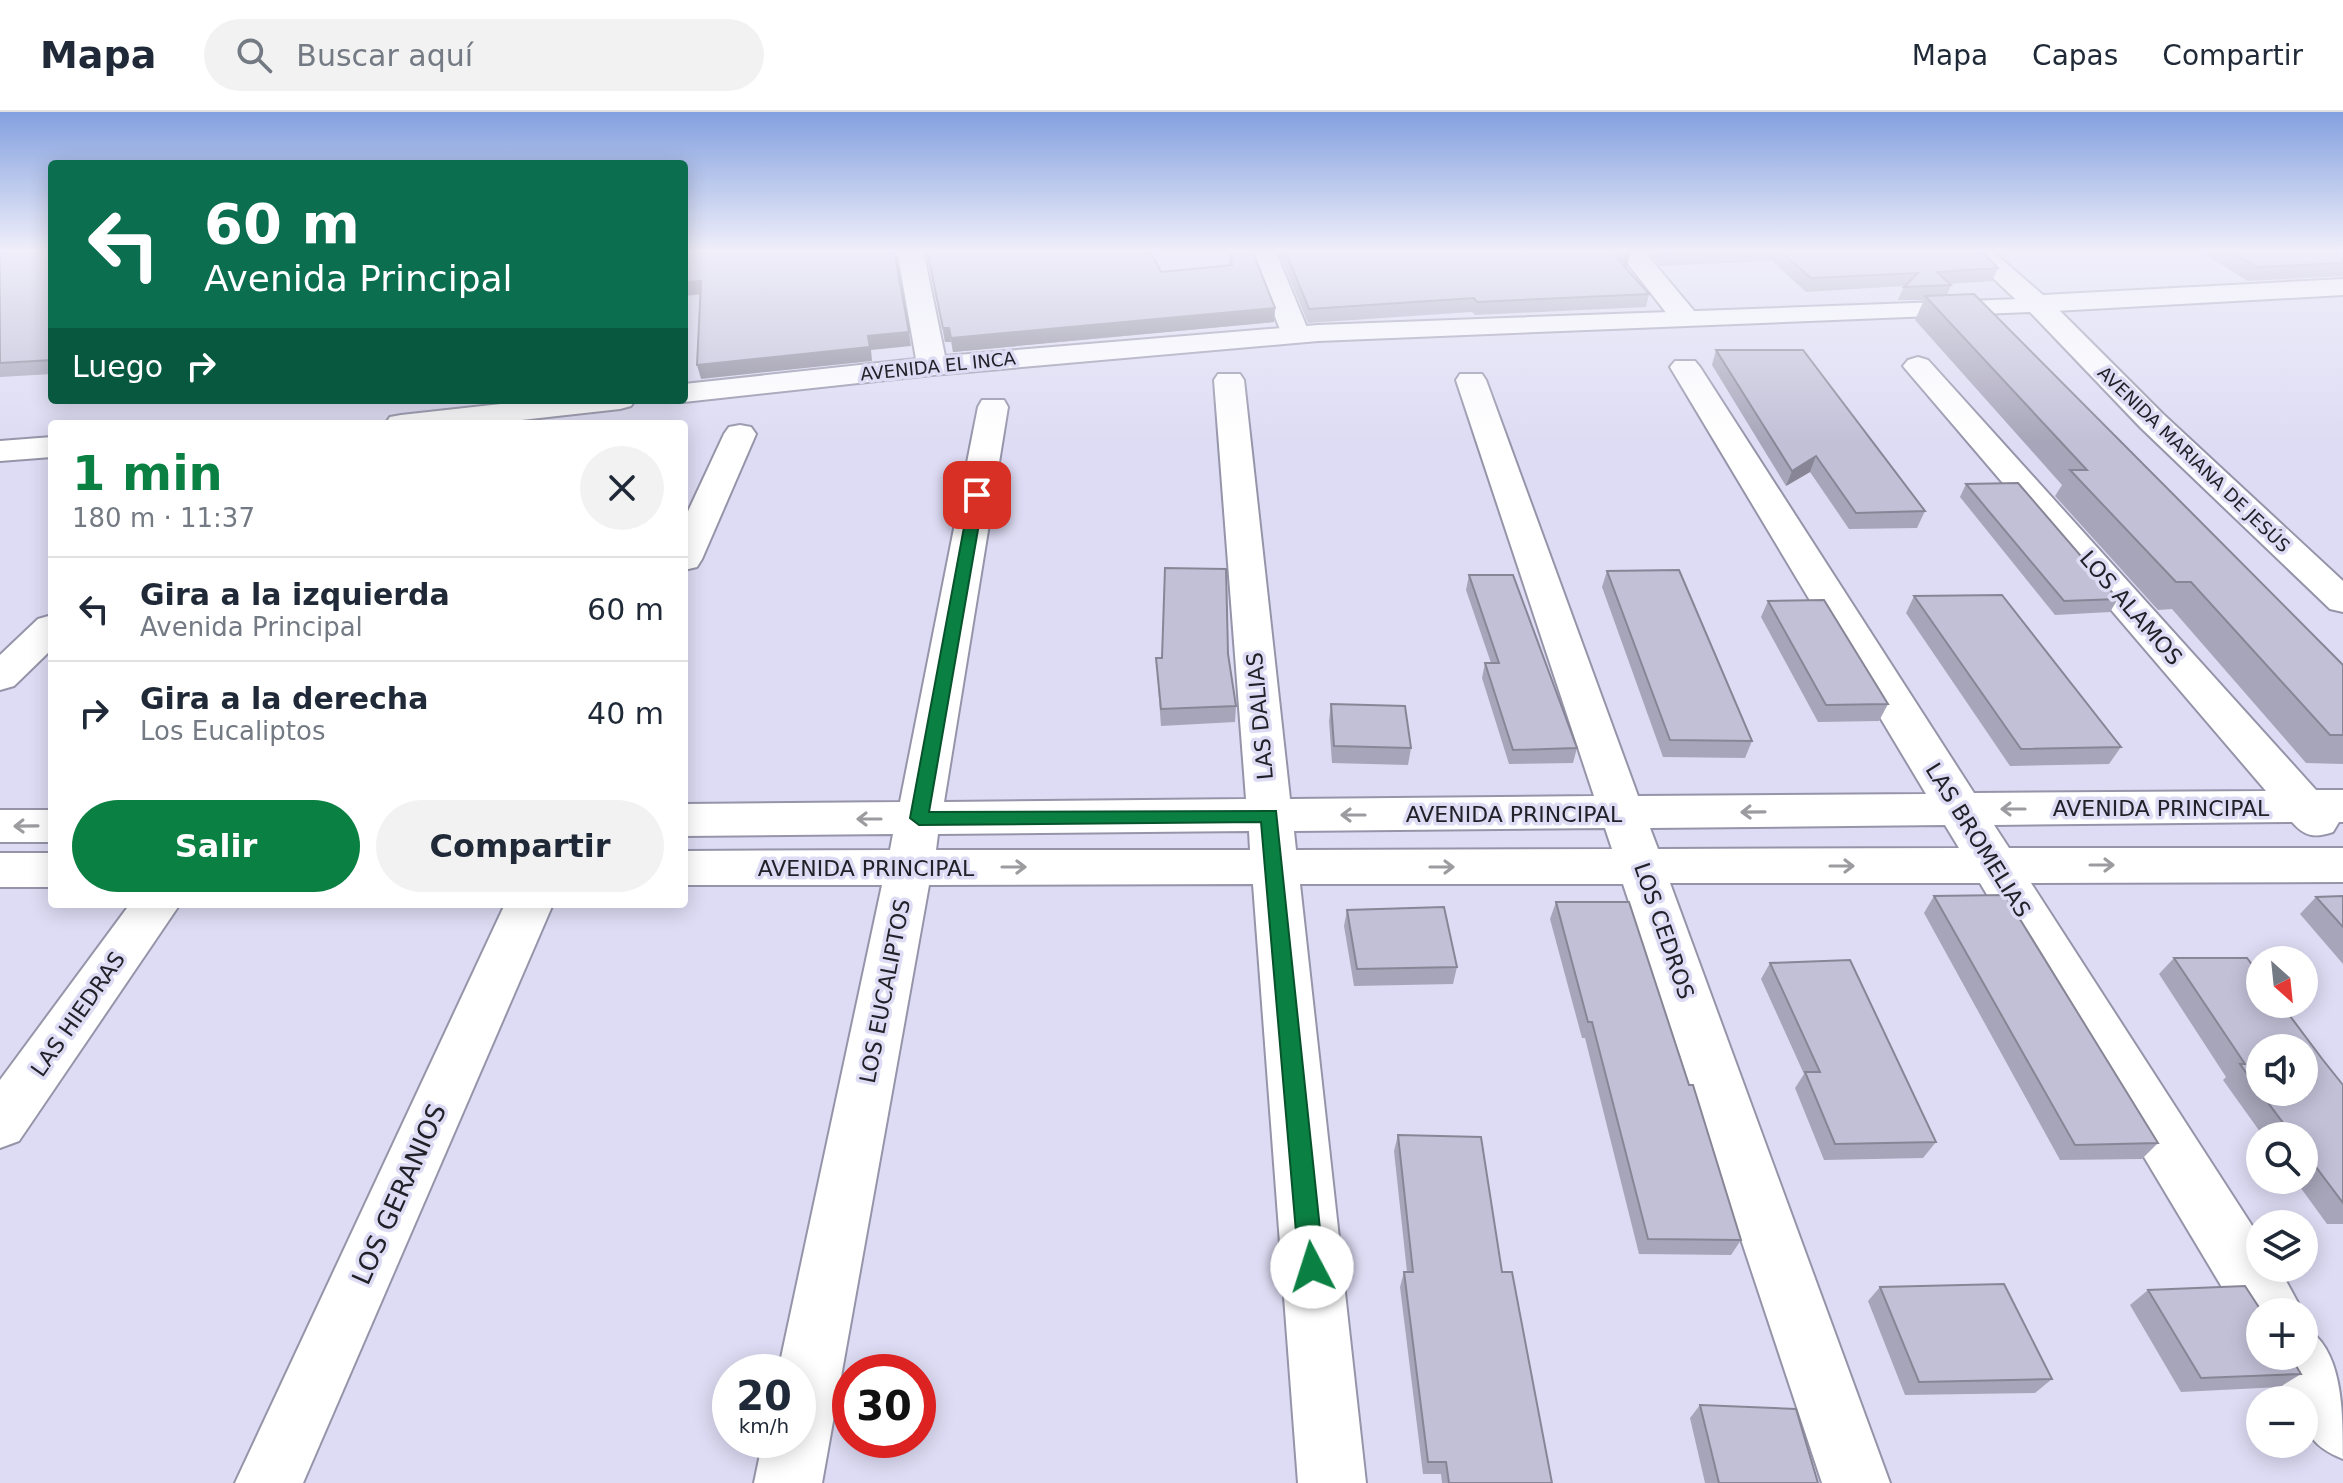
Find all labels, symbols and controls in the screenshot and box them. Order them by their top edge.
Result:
search box [204,19,764,91]
text: Mapa [40,33,156,77]
icon: search [232,33,276,77]
text: Buscar aquí [296,38,473,73]
text: Mapa [1912,39,1988,72]
text: Capas [2032,39,2118,72]
text: Compartir [2162,39,2303,72]
text: 60 m [204,191,360,256]
icon: left [72,192,176,296]
text: Avenida Principal [204,258,513,299]
icon: right [179,344,223,388]
street label: AVENIDA EL INCA [859,347,1017,385]
text: Luego [72,349,163,384]
street label: AVENIDA MARIANA DE JESÚS [2094,362,2294,556]
text: 1 min [72,445,223,501]
button: close [580,446,664,530]
pin [943,461,1011,529]
icon: arrive [955,473,999,517]
text: 180 m · 11:37 [72,503,255,533]
street label: LOS ALAMOS [2075,546,2187,670]
text: Gira a la izquierda [140,577,450,612]
icon: left [72,587,116,631]
text: 60 m [587,592,664,627]
text: Avenida Principal [140,612,363,642]
street label: LAS DALIAS [1242,651,1278,781]
text: Gira a la derecha [140,681,428,716]
icon: right [72,691,116,735]
text: 40 m [587,696,664,731]
text: Los Eucaliptos [140,716,325,746]
street label: LAS BROMELIAS [1920,758,2036,922]
street label: AVENIDA PRINCIPAL [2053,796,2270,821]
button: Salir [72,800,360,892]
button: Compartir [376,800,664,892]
one-way arrow [2000,801,2027,817]
street label: AVENIDA PRINCIPAL [1406,802,1623,827]
one-way arrow [1740,804,1767,819]
one-way arrow [1340,807,1367,823]
one-way arrow [856,811,883,827]
one-way arrow [13,818,40,834]
street label: AVENIDA PRINCIPAL [758,856,975,881]
one-way arrow [1828,858,1855,874]
one-way arrow [2088,858,2115,873]
one-way arrow [1000,859,1027,875]
one-way arrow [1428,859,1455,875]
street label: LOS CEDROS [1629,860,1699,1002]
street label: LOS EUCALIPTOS [855,897,915,1085]
north arrow [2246,946,2318,1018]
map controls [2246,946,2318,1458]
street label: LAS HIEDRAS [26,947,130,1081]
button: sound [2246,1034,2318,1106]
street label: LOS GERANIOS [346,1099,452,1289]
button: search [2246,1122,2318,1194]
button: layers [2246,1210,2318,1282]
position arrow [1270,1225,1354,1309]
button: + [2246,1298,2318,1370]
speed limit sign: 30 [832,1354,936,1458]
text: 20 [736,1373,792,1419]
button: − [2246,1386,2318,1458]
text: km/h [739,1414,789,1438]

